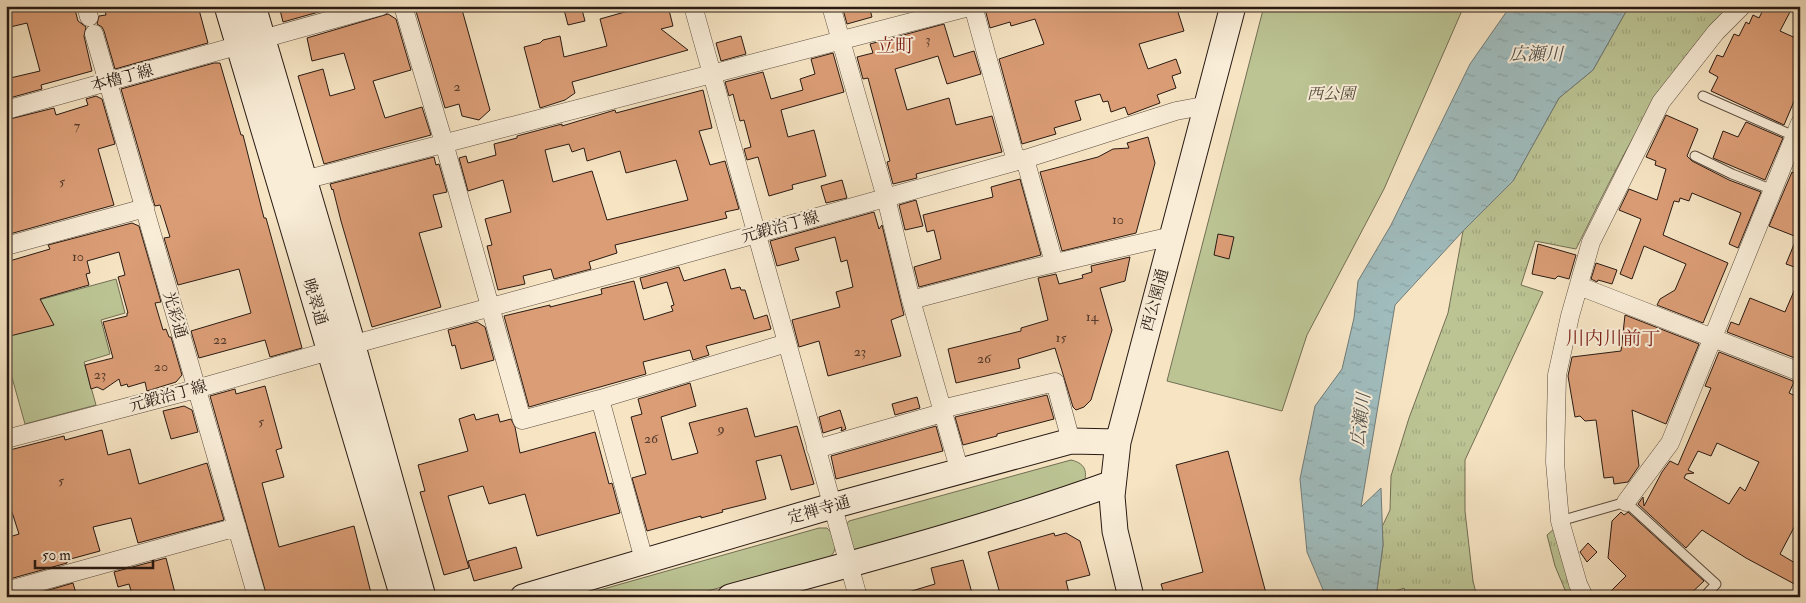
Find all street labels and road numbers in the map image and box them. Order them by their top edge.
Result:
street label: 本櫓丁線 [88,60,156,96]
street label: 元鍛治丁線 [739,207,821,247]
street label: 西公園通 [1137,266,1173,334]
street label: 晩翠通 [298,276,332,328]
street label: 光彩通 [159,289,191,341]
street label: 元鍛治丁線 [127,376,209,416]
street label: 定禅寺通 [785,492,853,528]

